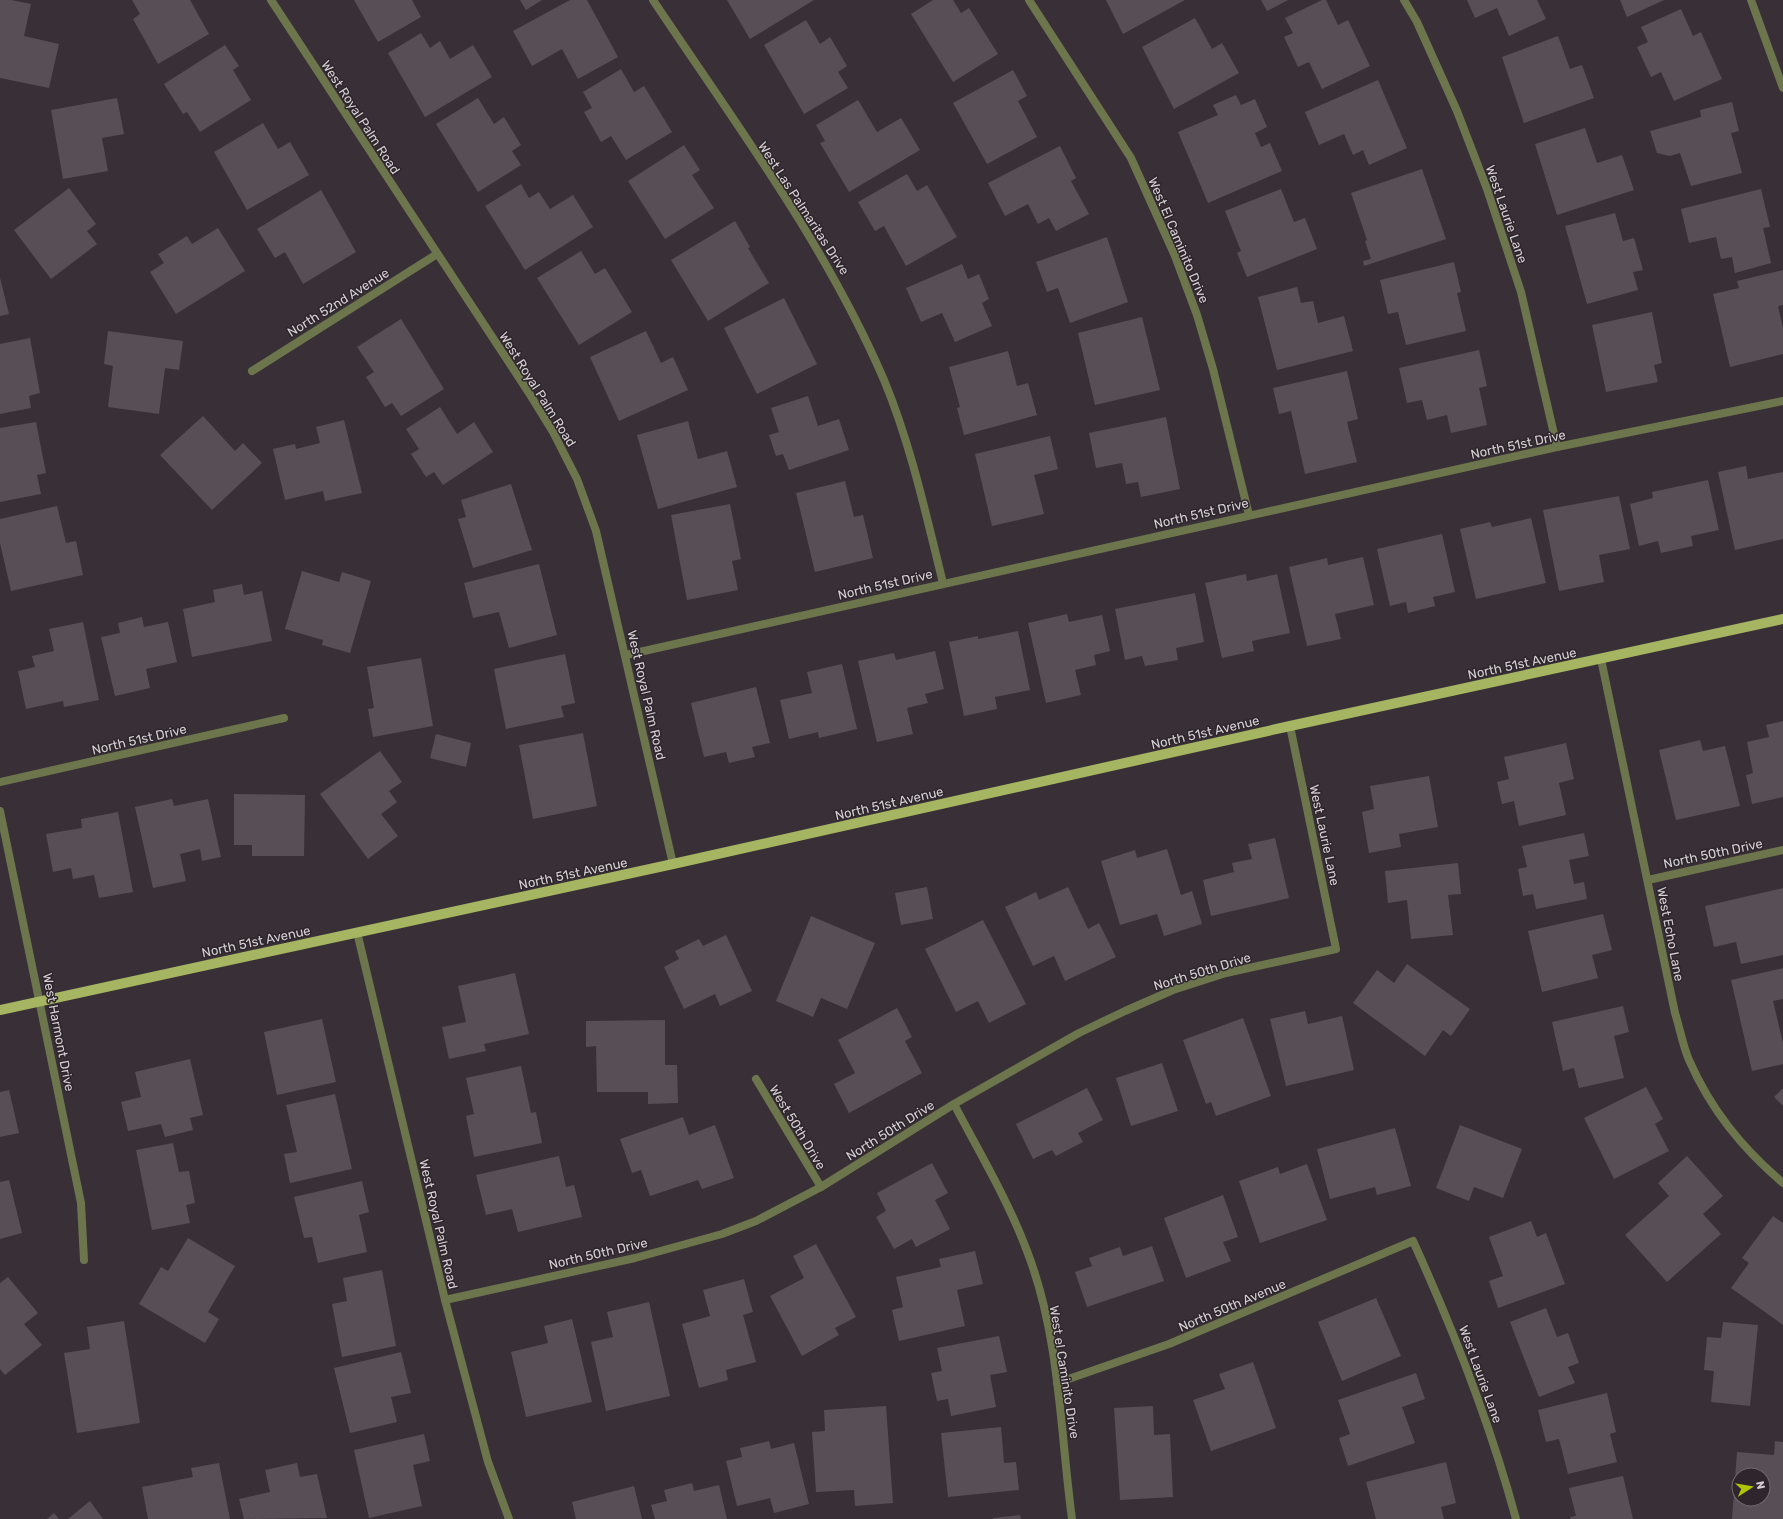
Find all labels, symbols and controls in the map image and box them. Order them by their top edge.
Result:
street label: West Royal Palm Road [318,58,403,177]
street label: West Las Palmaritas Drive [755,139,852,278]
street label: West Laurie Lane [1483,163,1530,265]
street label: West El Caminito Drive [1145,175,1212,305]
street label: North 52nd Avenue [285,265,392,340]
street label: West Royal Palm Road [496,329,579,449]
street label: North 51st Drive [1469,427,1567,462]
street label: North 51st Drive [1152,495,1250,532]
street label: North 51st Drive [836,566,934,603]
street label: West Royal Palm Road [624,629,669,761]
street label: North 51st Avenue [1466,645,1578,682]
street label: North 51st Avenue [1149,713,1261,752]
street label: North 51st Drive [90,721,188,758]
street label: West Laurie Lane [1306,783,1343,887]
street label: North 51st Avenue [833,784,945,823]
street label: North 50th Drive [1662,836,1764,871]
street label: North 51st Avenue [517,855,629,892]
street label: West Echo Lane [1654,886,1687,982]
street label: North 51st Avenue [200,923,312,960]
street label: North 50th Drive [1152,950,1253,993]
street label: West Harmont Drive [40,972,77,1092]
street label: West 50th Drive [766,1082,829,1172]
street label: North 50th Drive [843,1097,937,1164]
street label: West Royal Palm Road [416,1158,461,1290]
street label: North 50th Drive [547,1235,649,1272]
street label: North 50th Avenue [1176,1276,1288,1335]
street label: West el Caminito Drive [1047,1304,1082,1440]
street label: West Laurie Lane [1456,1323,1505,1425]
north arrow [1731,1467,1771,1507]
text: N [1753,1480,1767,1490]

